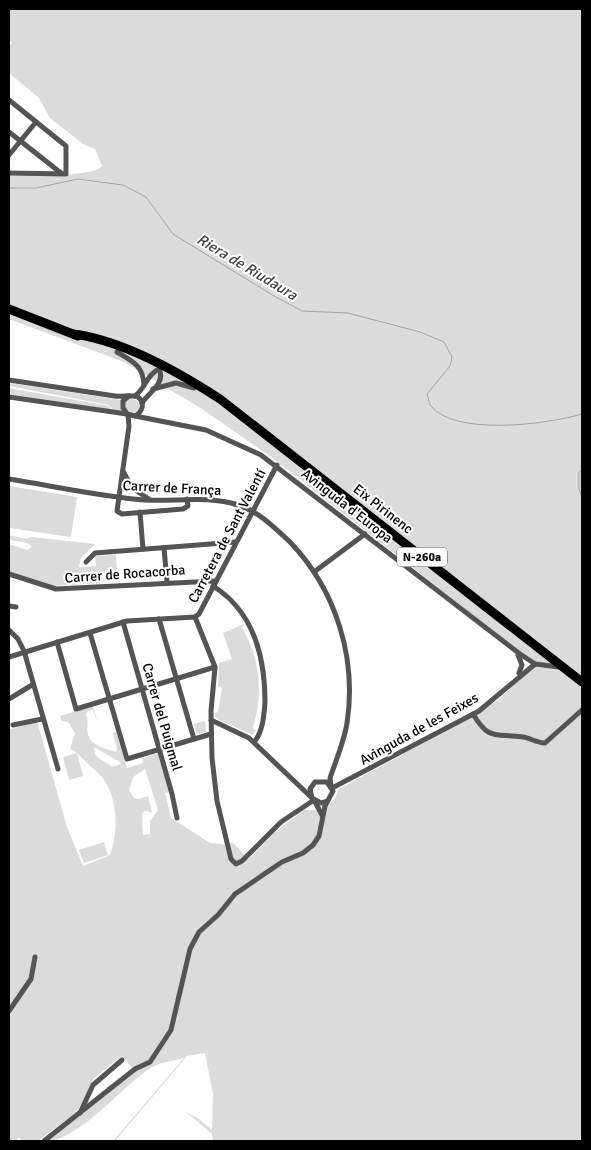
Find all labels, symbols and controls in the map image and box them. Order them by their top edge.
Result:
water label: Riera de Riudaura [194,230,301,304]
street label: Avinguda d'Europa [298,465,396,547]
street label: Carretera de Sant Valentí [184,466,270,606]
street label: Carrer de França [122,477,222,499]
street label: Eix Pirinenc [350,480,417,538]
road number: N-260a [397,548,447,566]
street label: Carrer de Rocacorba [64,561,186,587]
street label: Carrer del Puigmal [138,661,186,773]
street label: Avinguda de les Feixes [357,689,481,769]

